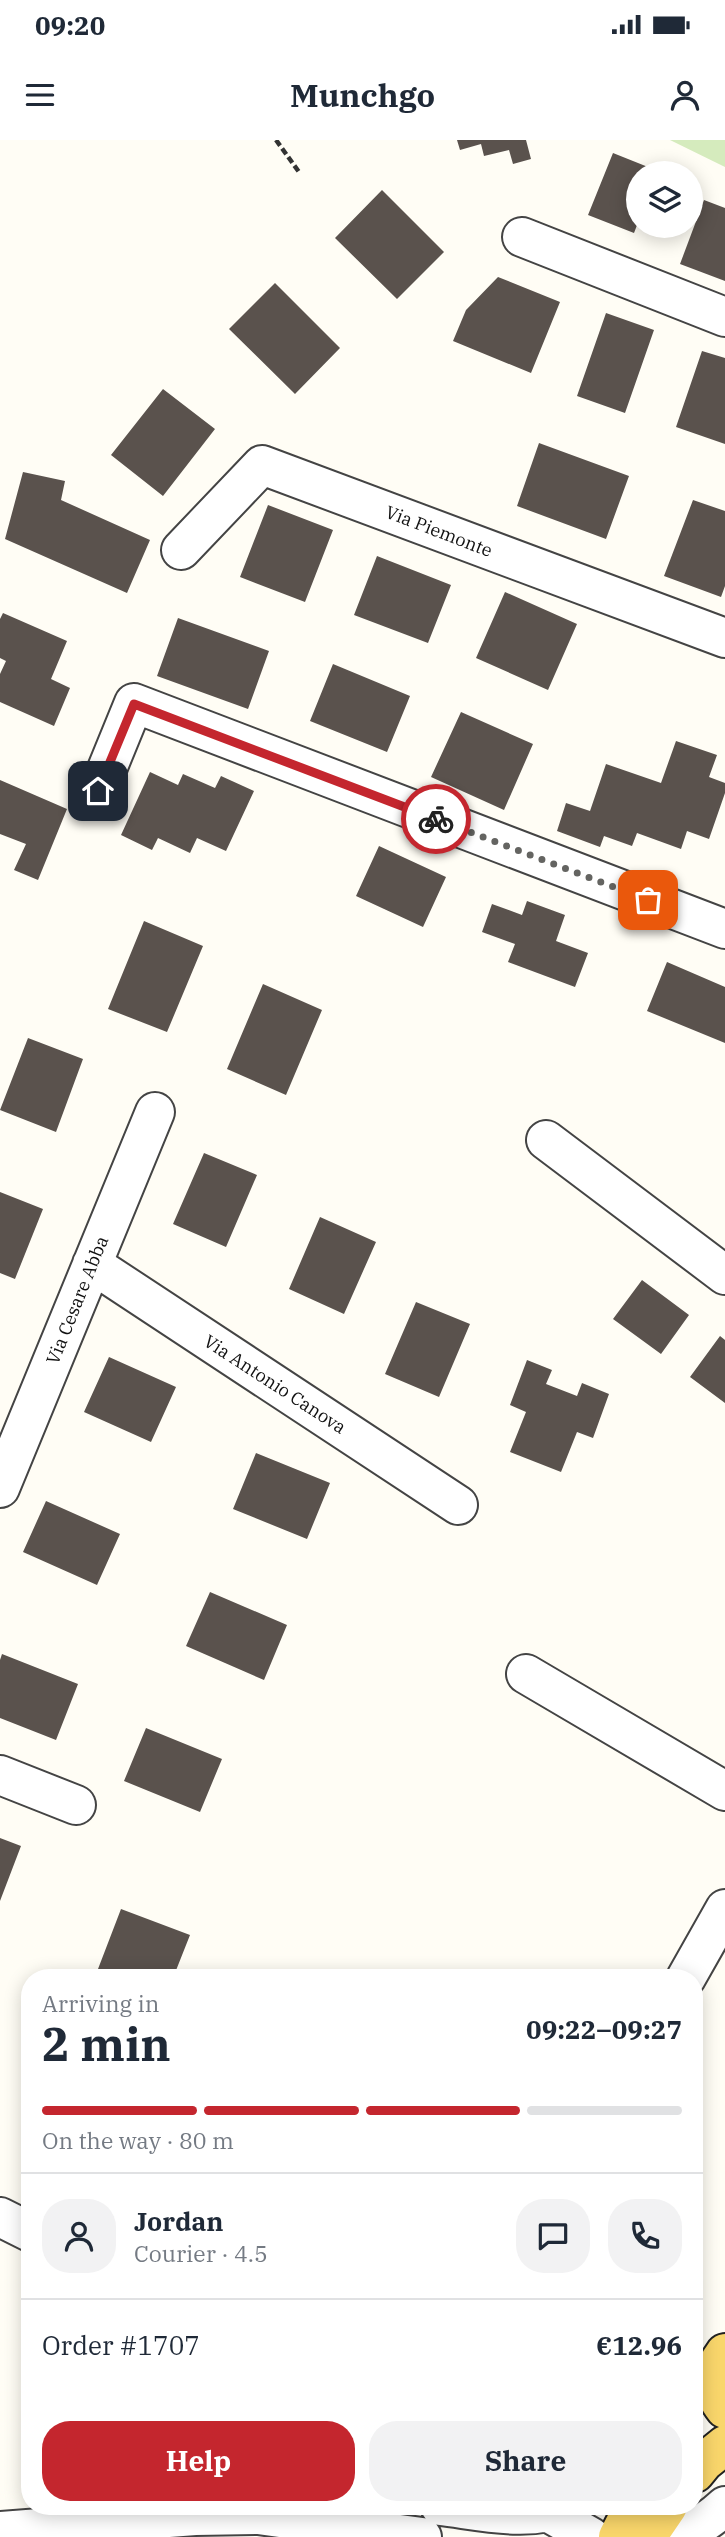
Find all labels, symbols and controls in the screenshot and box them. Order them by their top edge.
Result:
text: 09:20 [35,8,105,42]
text: Munchgo [290,74,435,116]
icon: menu [21,76,59,114]
icon: person [666,76,704,114]
map controls [626,161,703,238]
button: layers [626,161,703,238]
street label: Via Piemonte [382,500,496,562]
pin [68,761,128,821]
icon: home [79,772,117,810]
courier [401,784,471,854]
icon: bike [417,800,455,838]
pin [618,870,678,930]
icon: bag [629,881,667,919]
street label: Via Cesare Abba [41,1232,113,1368]
street label: Via Antonio Canova [199,1329,351,1439]
text: Arriving in [42,1988,159,2018]
text: 09:22–09:27 [526,2012,682,2046]
text: 2 min [42,2014,171,2074]
text: On the way · 80 m [42,2125,234,2155]
button: person [42,2199,116,2273]
button: chat [516,2199,590,2273]
button: phone [608,2199,682,2273]
text: Jordan [134,2204,224,2238]
text: Courier · 4.5 [134,2238,268,2268]
text: Order #1707 [42,2328,200,2362]
text: €12.96 [596,2328,682,2362]
button: Help [42,2421,355,2501]
button: Share [369,2421,682,2501]

